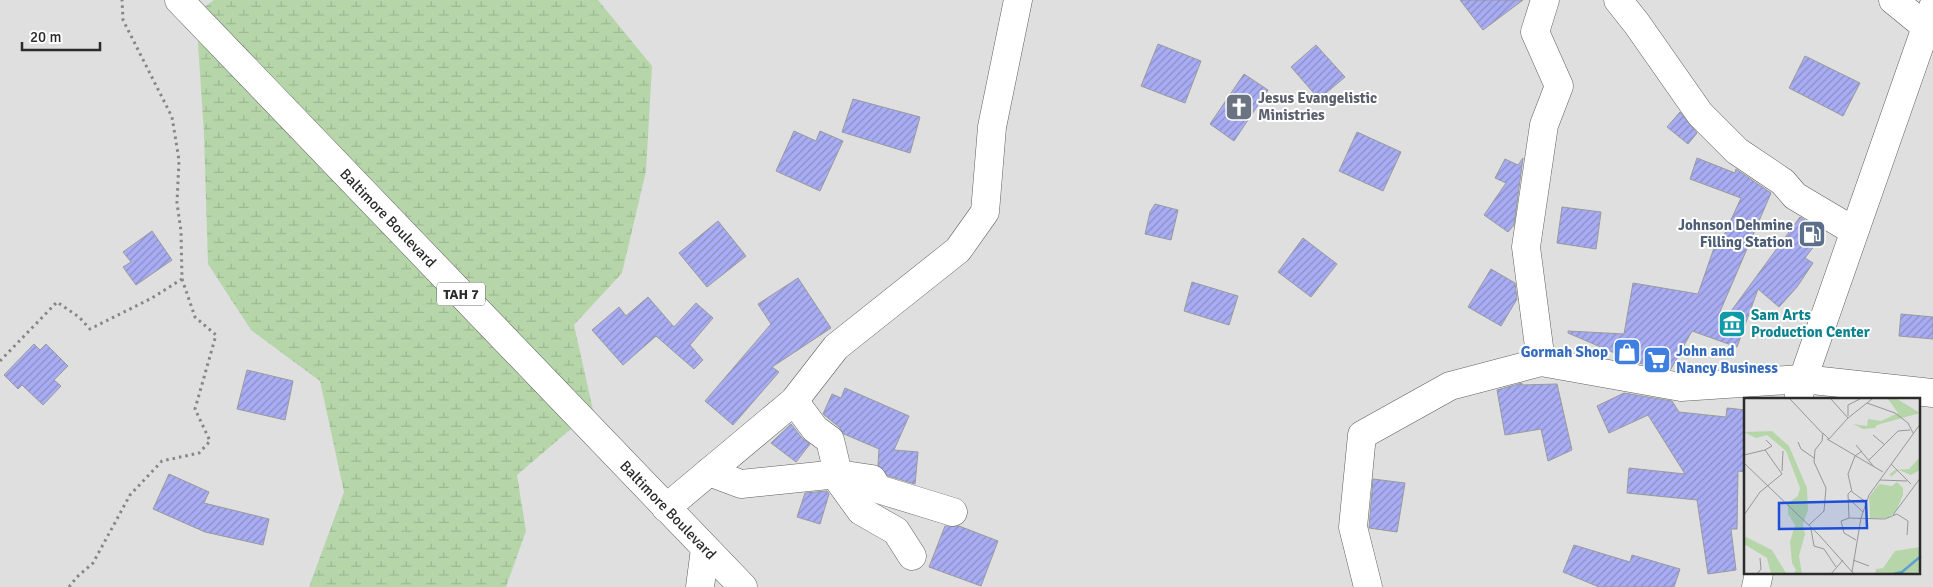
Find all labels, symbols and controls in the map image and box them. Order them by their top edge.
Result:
scale bar [22,20,100,52]
text: 20 m [30,28,61,46]
place label: Jesus Evangelistic Ministries [1258,89,1377,124]
church icon: Jesus Evangelistic Ministries [1224,92,1254,122]
street label: Baltimore Boulevard [336,165,440,271]
place label: Johnson Dehmine Filling Station [1678,216,1793,251]
fuel station icon: Johnson Dehmine Filling Station [1797,219,1827,249]
road number: TAH 7 [437,282,485,306]
place label: Sam Arts Production Center [1751,306,1870,341]
museum icon: Sam Arts Production Center [1717,309,1747,339]
shop icon: Gormah Shop [1612,337,1642,367]
place label: John and Nancy Business [1676,342,1778,377]
place label: Gormah Shop [1521,343,1608,361]
supermarket icon: John and Nancy Business [1642,345,1672,375]
inset map [1744,398,1920,574]
street label: Baltimore Boulevard [616,457,720,563]

